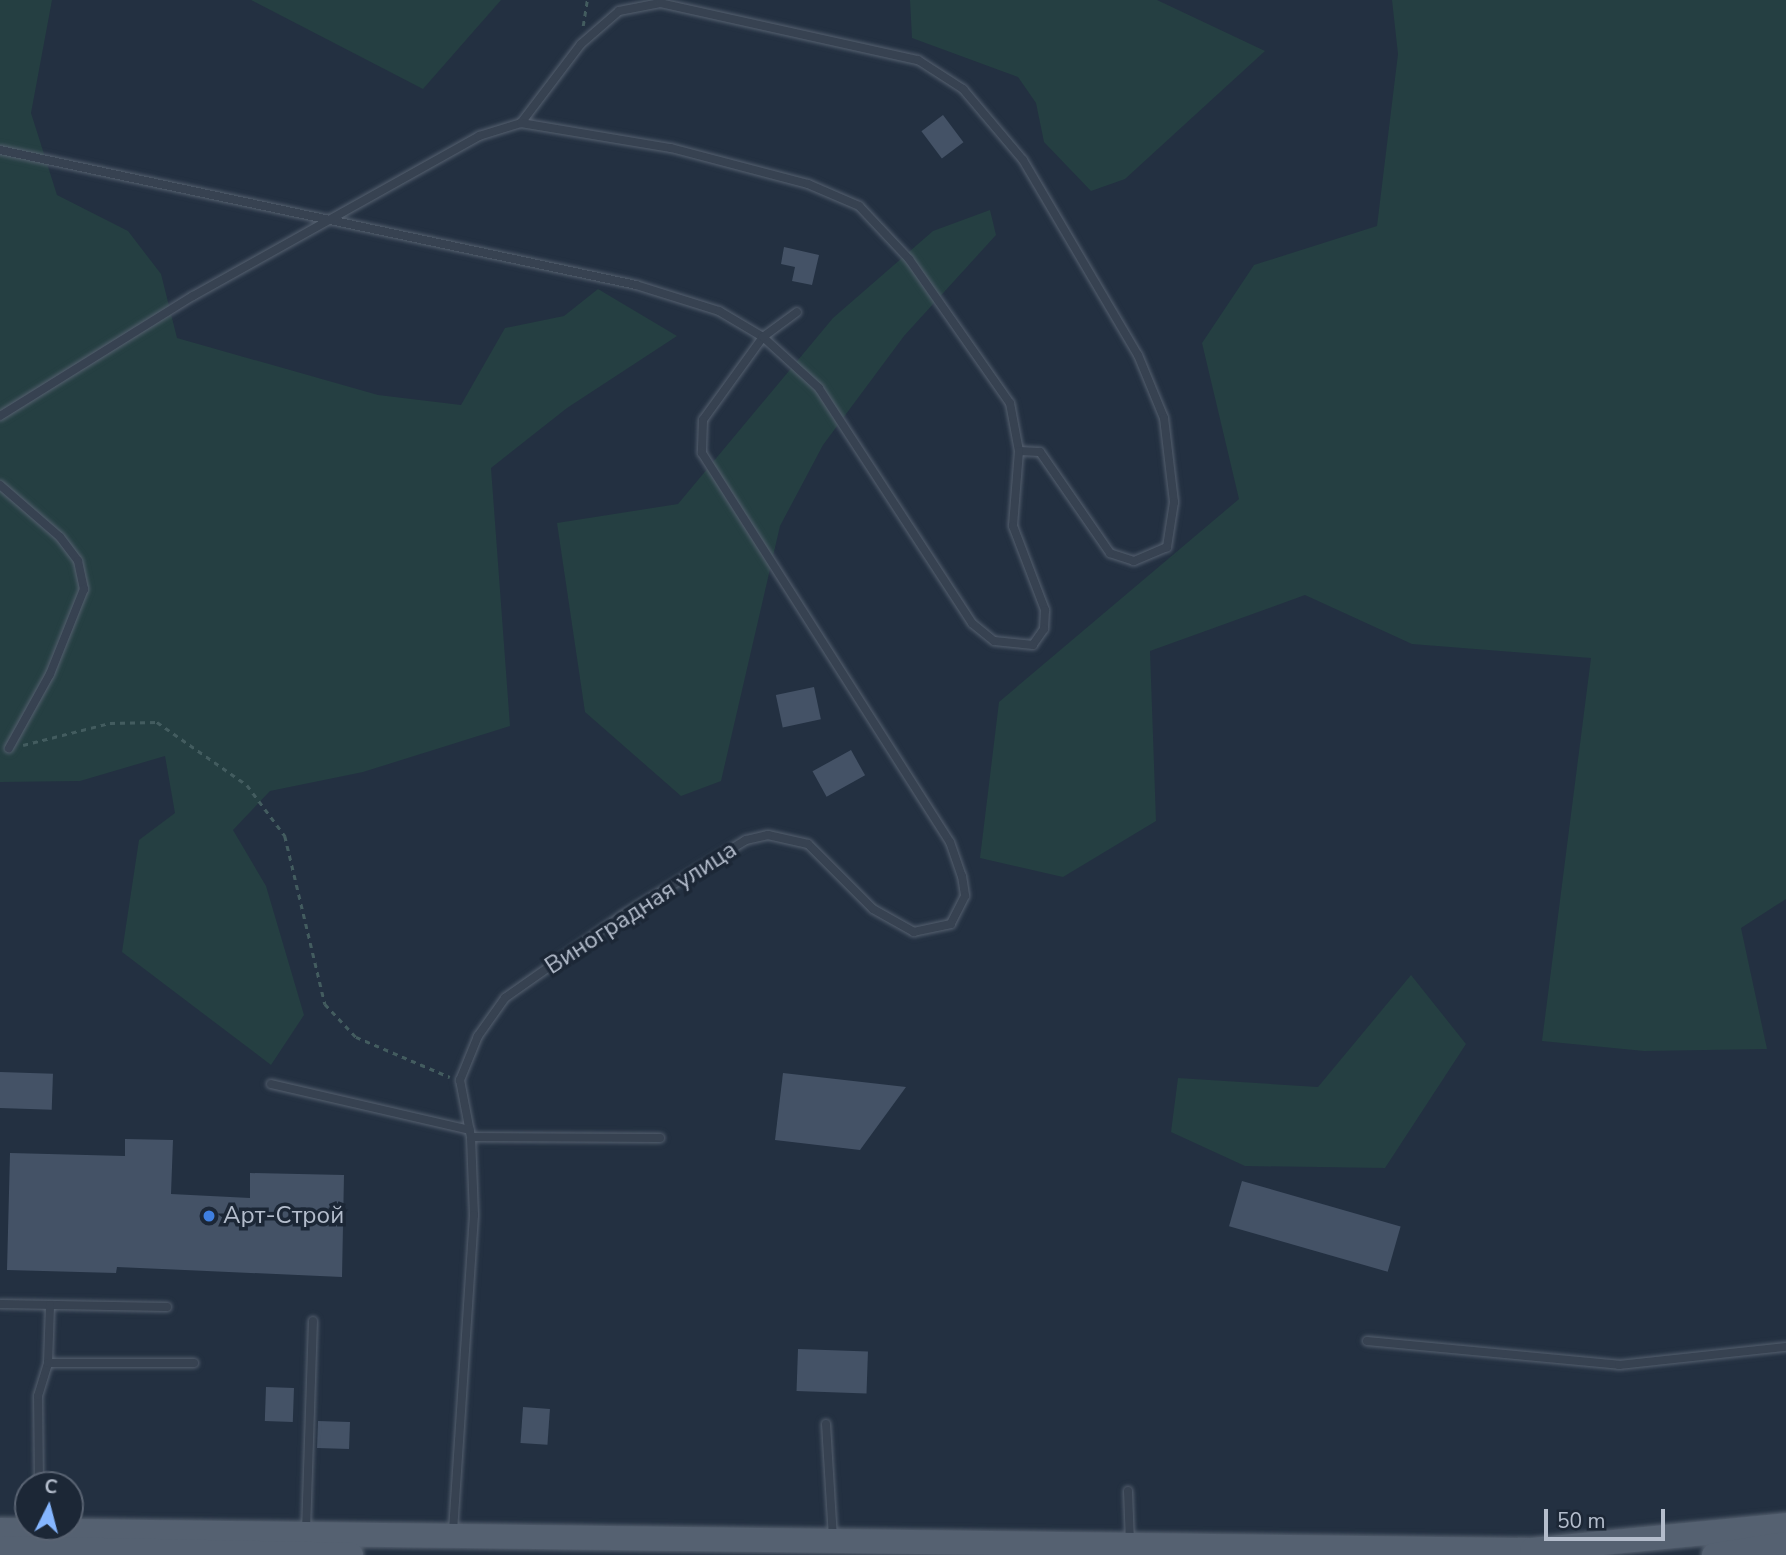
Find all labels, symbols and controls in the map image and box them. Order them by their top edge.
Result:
street label: Виноградная улица [540,835,742,981]
place label: Арт-Строй [223,1202,344,1230]
marker: Арт-Строй [201,1208,217,1224]
north arrow [14,1471,84,1541]
text: С [43,1474,59,1501]
scale bar [1548,1496,1669,1540]
text: 50 m [1557,1507,1606,1535]

